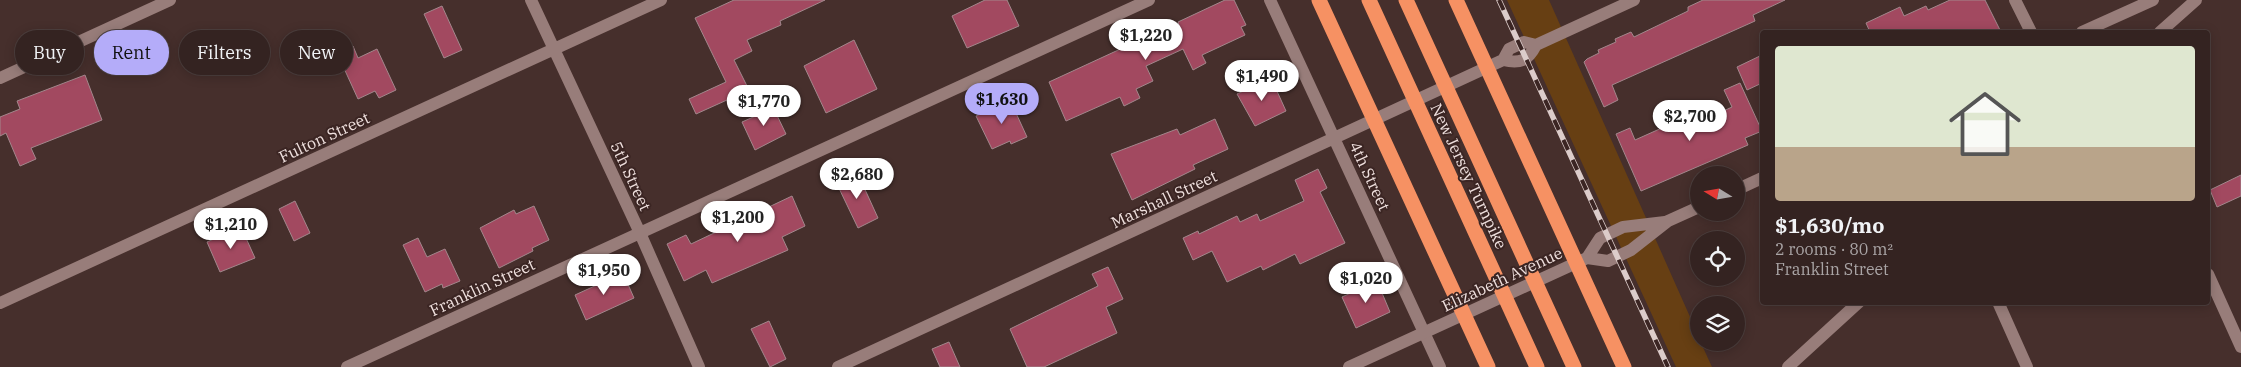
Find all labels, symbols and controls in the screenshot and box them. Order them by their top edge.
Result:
pin: $1,220 [1105,18,1187,61]
text: $1,220 [1120,25,1172,45]
chip: Buy [15,30,84,75]
chip: Rent [94,30,169,75]
chip: Filters [179,30,270,75]
chip: New [280,30,353,75]
pin: $1,490 [1221,59,1303,102]
text: $1,490 [1236,66,1288,86]
icon: home [1940,79,2030,169]
pin: $1,630 [961,82,1043,125]
pin: $1,770 [723,84,805,127]
text: $1,630 [976,89,1028,109]
text: $1,770 [738,91,790,111]
street label: New Jersey Turnpike [1426,100,1512,252]
pin: $2,700 [1649,100,1731,142]
text: $2,700 [1664,106,1716,126]
street label: Fulton Street [275,107,373,167]
street label: 5th Street [606,138,656,214]
street label: 4th Street [1345,138,1395,214]
pin: $2,680 [816,158,898,200]
text: $2,680 [831,164,883,184]
street label: Marshall Street [1108,166,1220,232]
north arrow [1690,166,1745,221]
map controls [1690,166,1745,351]
pin: $1,200 [697,200,779,243]
text: $1,200 [712,207,764,227]
pin: $1,210 [190,208,272,250]
text: $1,630/mo [1775,211,1884,239]
text: $1,210 [205,214,257,234]
button: locate [1690,231,1745,286]
text: 2 rooms · 80 m² [1775,239,1893,259]
street label: Elizabeth Avenue [1439,242,1565,316]
street label: Franklin Street [426,254,538,320]
pin: $1,950 [563,254,645,296]
text: Franklin Street [1775,259,1889,279]
text: $1,950 [578,260,630,280]
pin: $1,020 [1325,262,1407,304]
text: $1,020 [1340,268,1392,288]
button: layers [1690,296,1745,351]

